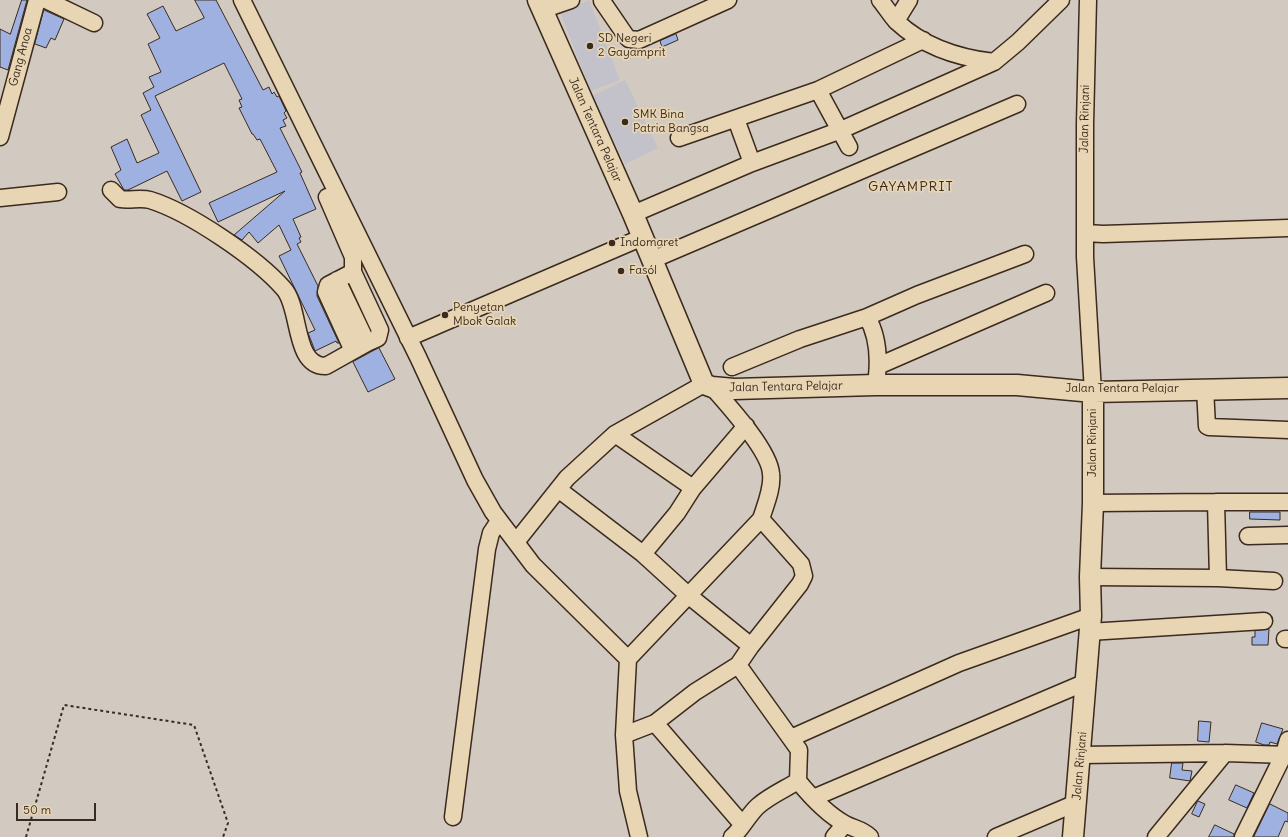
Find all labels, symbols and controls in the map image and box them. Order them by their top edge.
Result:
street label: Gang Anoa [6,26,36,88]
place label: SD Negeri 2 Gayamprit [598,32,666,60]
marker: SD Negeri 2 Gayamprit [585,41,595,51]
street label: Jalan Tentara Pelajar [565,75,625,185]
street label: Jalan Rinjani [1077,85,1093,153]
place label: SMK Bina Patria Bangsa [633,108,709,136]
marker: SMK Bina Patria Bangsa [620,117,630,127]
district label: GAYAMPRIT [868,179,954,195]
place label: Indomaret [620,236,678,250]
marker: Indomaret [607,238,617,248]
place label: Fasól [629,264,657,278]
marker: Fasól [616,266,626,276]
place label: Penyetan Mbok Galak [453,301,516,329]
marker: Penyetan Mbok Galak [440,310,450,320]
street label: Jalan Tentara Pelajar [729,379,843,395]
street label: Jalan Tentara Pelajar [1065,382,1179,396]
street label: Jalan Rinjani [1086,409,1100,477]
street label: Jalan Rinjani [1070,731,1090,801]
scale bar [18,795,98,821]
text: 50 m [23,802,51,817]

